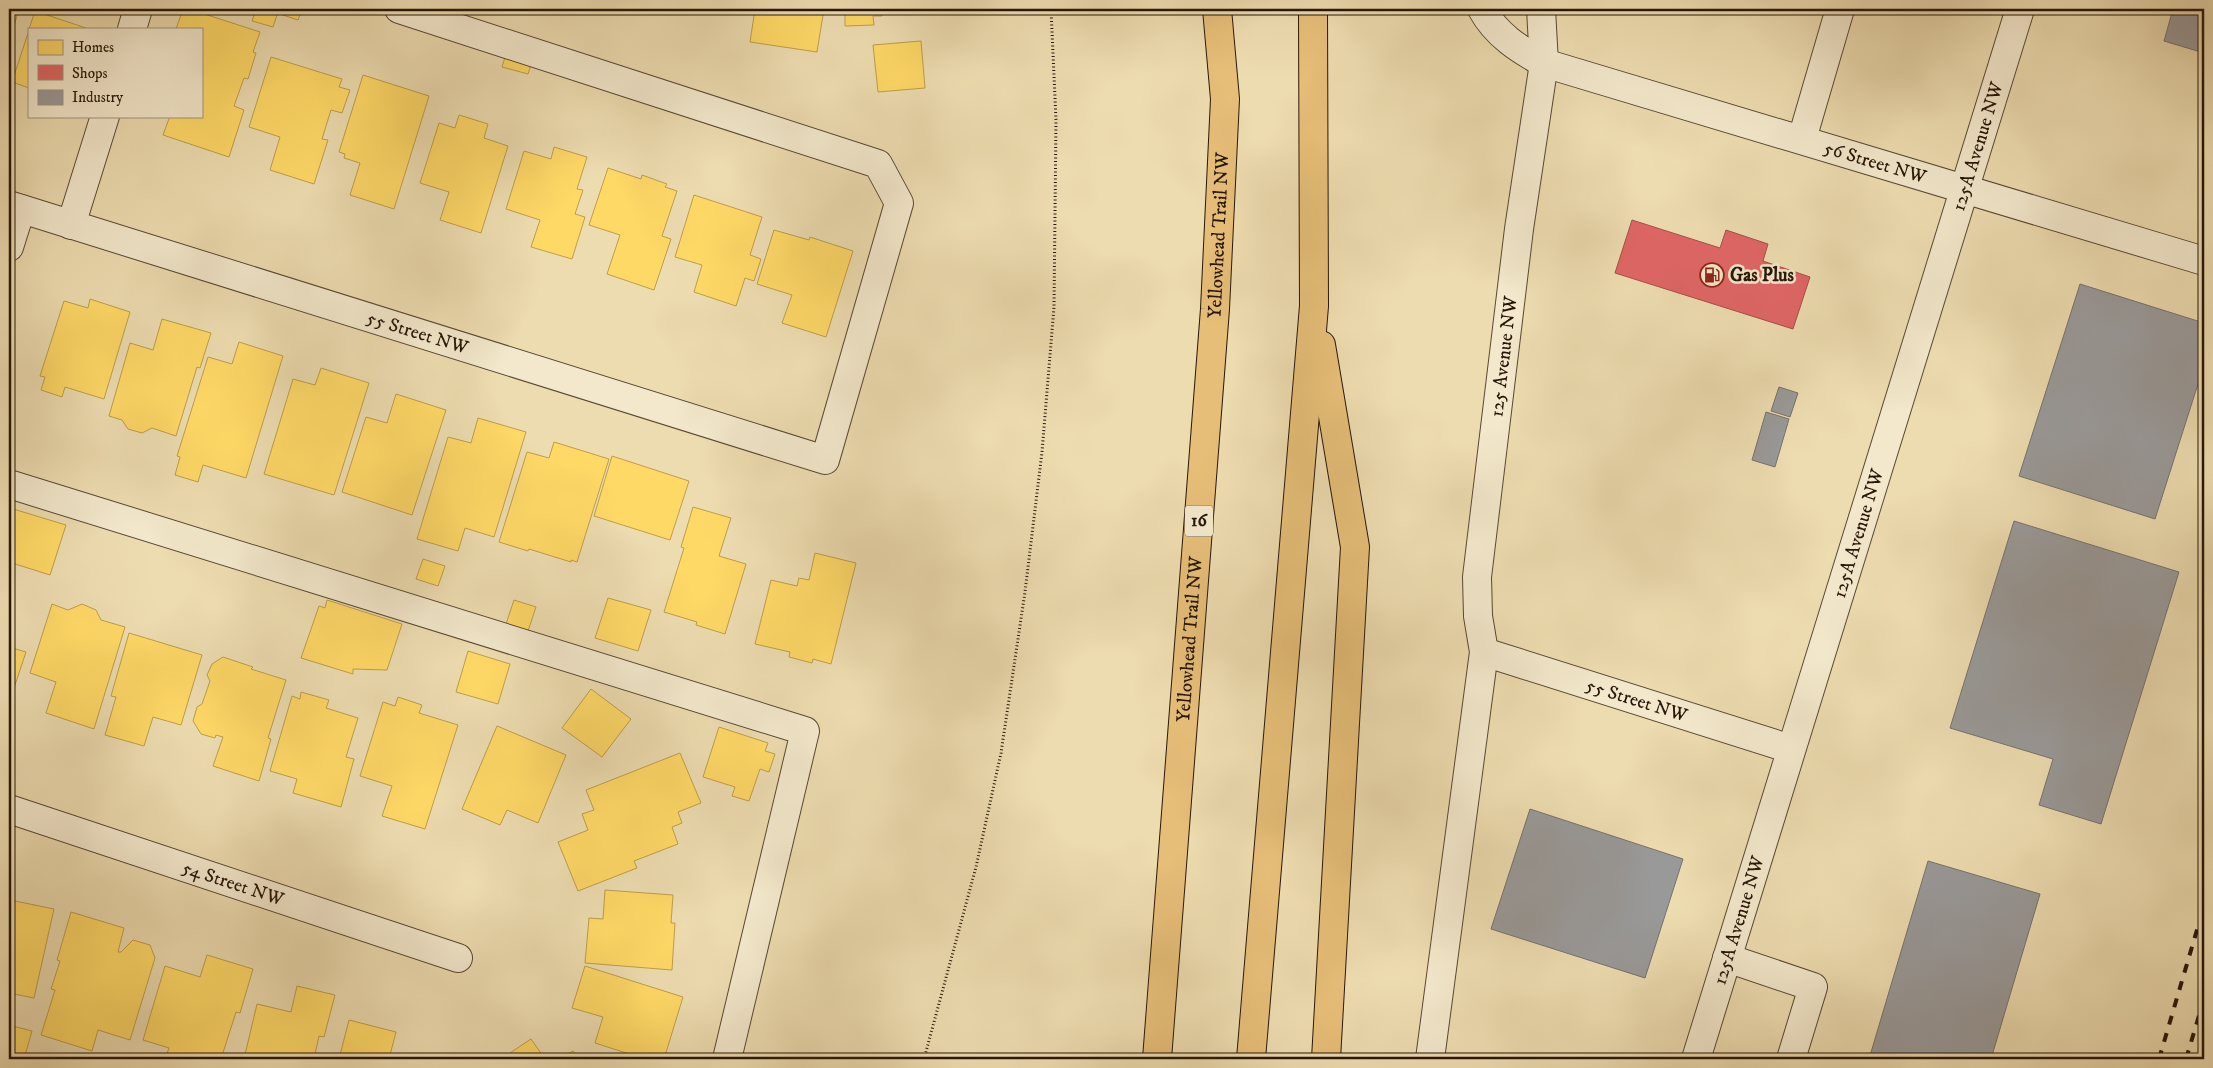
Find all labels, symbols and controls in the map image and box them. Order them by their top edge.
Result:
legend [28,28,202,118]
text: Homes [72,38,114,57]
text: Shops [72,64,108,83]
street label: 125A Avenue NW [1947,79,2008,214]
text: Industry [72,88,124,107]
street label: 56 Street NW [1821,136,1929,189]
street label: Yellowhead Trail NW [1203,151,1234,319]
fuel station icon: Gas Plus [1699,262,1725,288]
place label: Gas Plus [1730,264,1795,287]
street label: 125 Avenue NW [1485,294,1522,418]
street label: 55 Street NW [364,306,472,359]
street label: 125A Avenue NW [1827,466,1889,601]
road number: 16 [1185,506,1213,536]
street label: Yellowhead Trail NW [1172,555,1207,723]
street label: 55 Street NW [1583,673,1691,727]
street label: 125A Avenue NW [1708,853,1770,988]
street label: 54 Street NW [179,856,287,911]

